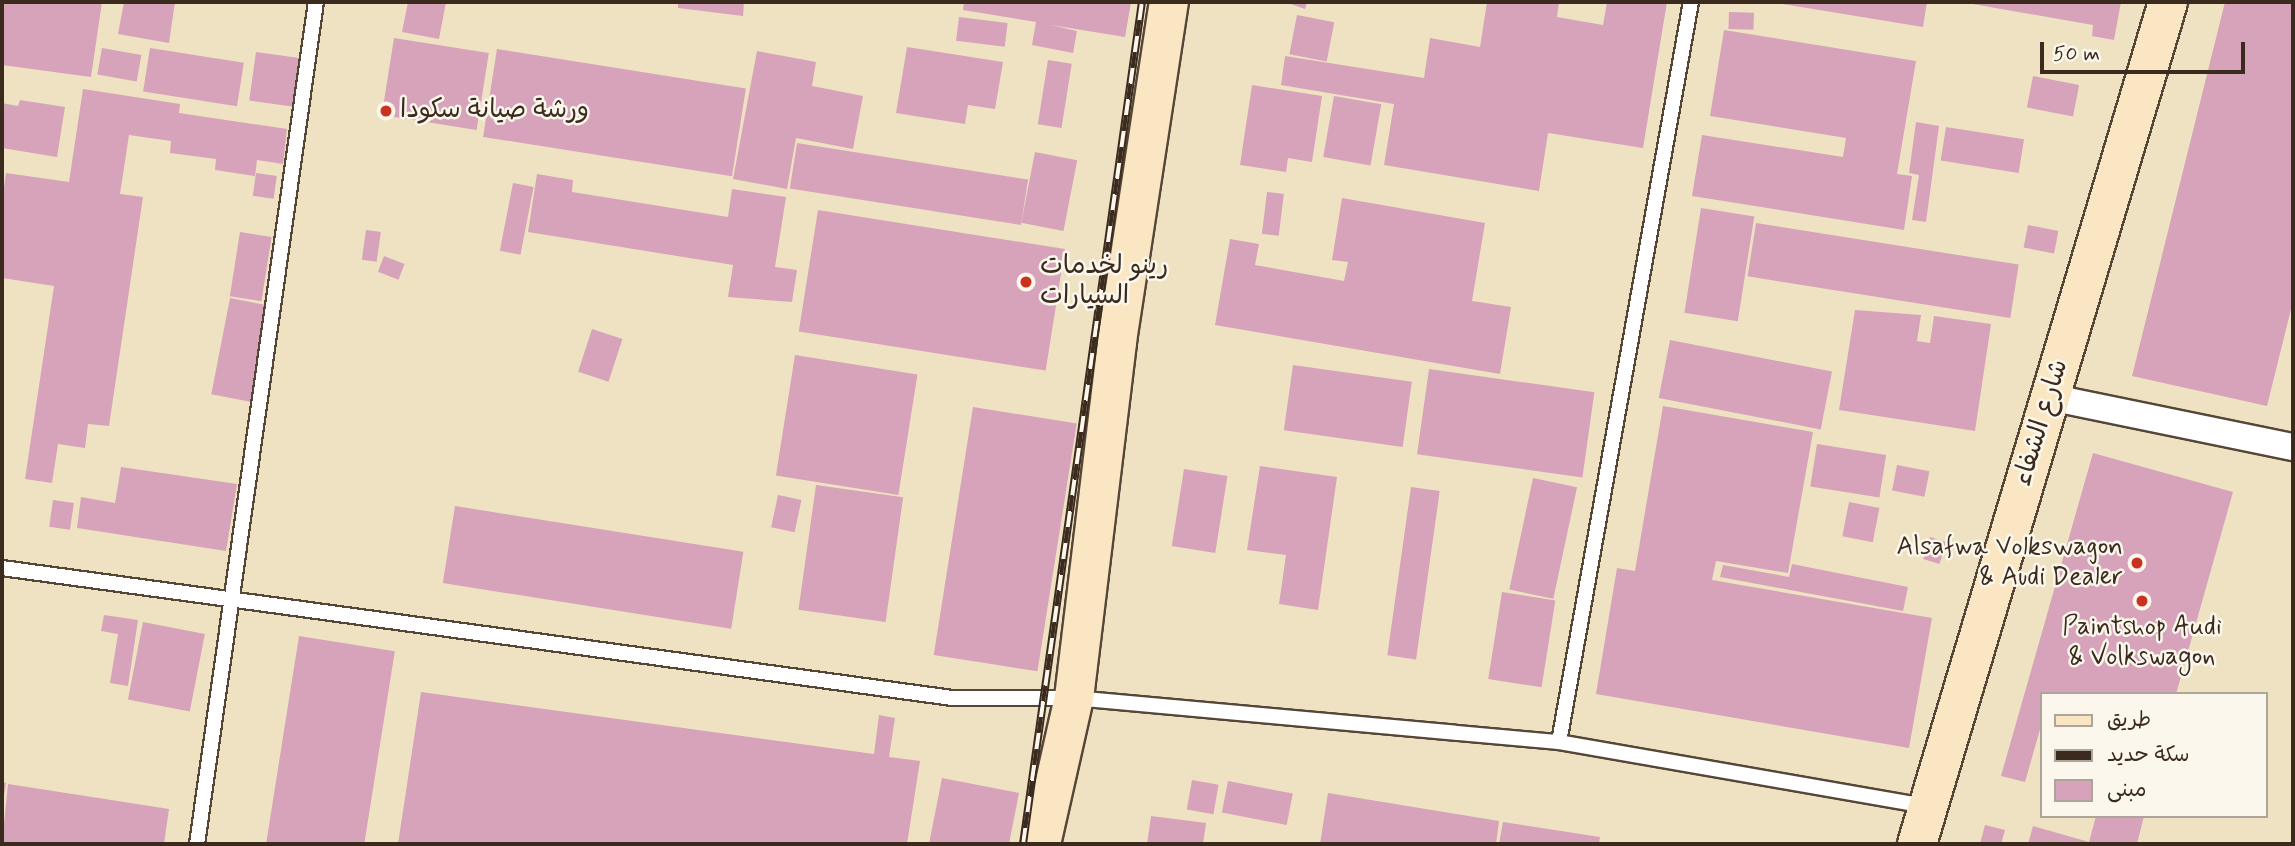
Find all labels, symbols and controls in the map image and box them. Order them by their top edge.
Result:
scale bar [2043,28,2248,72]
text: 50 m [2053,40,2100,68]
place label: ورشة صيانة سكودا [400,95,589,127]
marker: ورشة صيانة سكودا [378,103,394,119]
place label: رينو لخدمات السيارات [1040,251,1168,312]
marker: رينو لخدمات السيارات [1018,274,1034,290]
street label: شارع الشفاء [2008,356,2076,490]
place label: Alsafwa Volkswagon & Audi Dealer [1900,532,2123,594]
marker: Alsafwa Volkswagon & Audi Dealer [2129,555,2145,571]
marker: Paintshop Audi & Volkswagon [2134,593,2150,609]
place label: Paintshop Audi & Volkswagon [2064,612,2220,674]
legend [2039,692,2267,818]
text: طريق [2107,706,2151,734]
text: سكة حديد [2107,741,2190,769]
text: مبنى [2107,776,2146,804]

